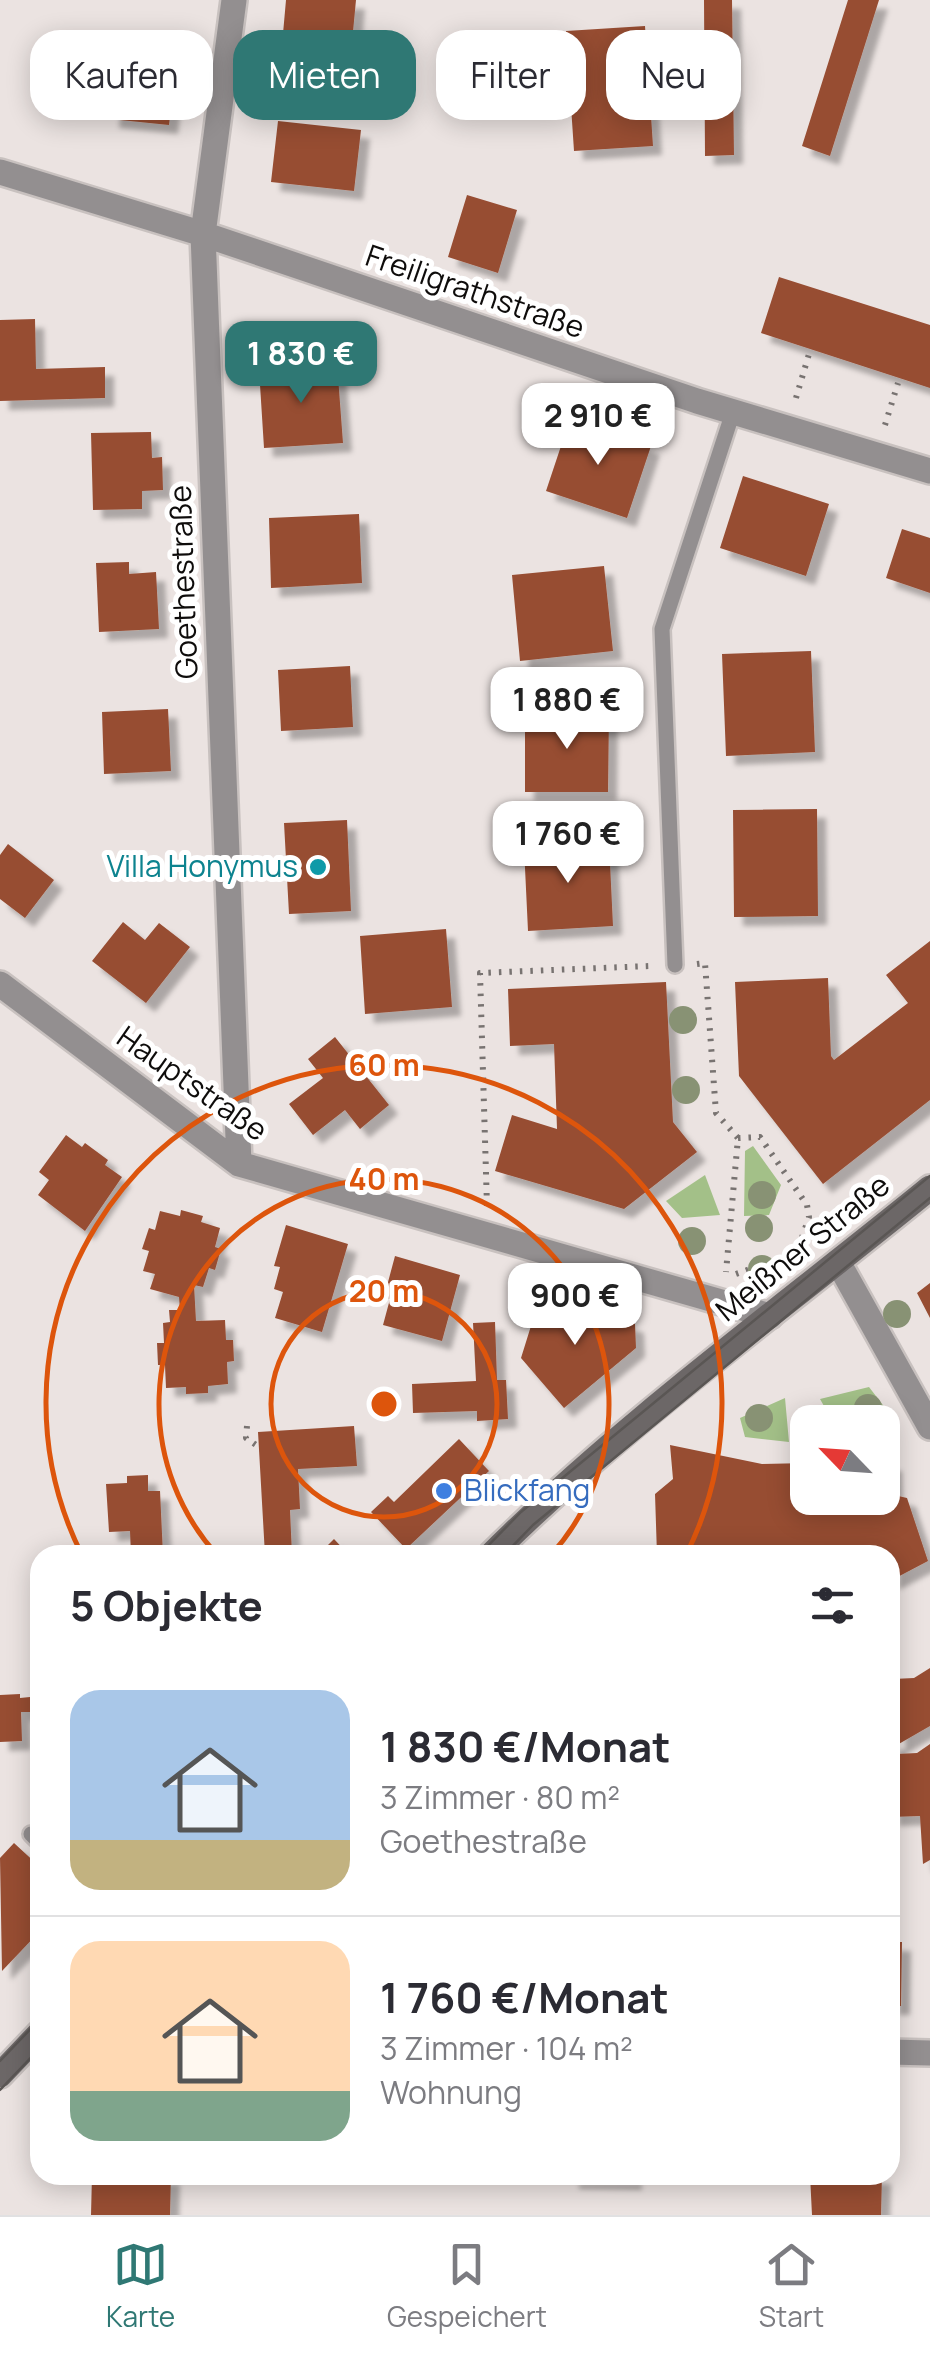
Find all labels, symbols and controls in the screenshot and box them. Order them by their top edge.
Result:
chip: Kaufen [30,30,213,120]
chip: Mieten [233,30,416,120]
chip: Filter [436,30,586,120]
chip: Neu [606,30,741,120]
street label: Freiligrathstraße [361,234,590,347]
pin: 1 830 € [209,321,393,406]
text: 1 830 € [247,331,355,375]
pin: 2 910 € [506,383,690,468]
text: 2 910 € [544,393,652,437]
street label: Goethestraße [159,484,206,680]
pin: 1 880 € [475,667,659,752]
text: 1 880 € [513,677,621,721]
pin: 1 760 € [476,801,660,886]
text: 1 760 € [515,811,621,855]
place label: Villa Honymus [106,845,298,886]
marker: Villa Honymus [307,856,329,878]
street label: Hauptstraße [109,1016,276,1150]
text: 60 m [348,1044,420,1085]
text: 40 m [349,1158,419,1199]
street label: Meißner Straße [707,1164,898,1330]
pin: 900 € [505,1263,645,1348]
text: 20 m [349,1270,419,1311]
text: 900 € [530,1273,620,1317]
centre of rings [366,1386,402,1422]
north arrow [790,1405,900,1515]
map controls [790,1405,900,1515]
place label: Blickfang [464,1469,590,1510]
marker: Blickfang [433,1480,455,1502]
text: 5 Objekte [70,1576,263,1634]
icon: filters [805,1578,860,1633]
text: 1 830 €/Monat [380,1717,670,1775]
icon: home [150,1730,270,1850]
text: 3 Zimmer · 80 m² [380,1775,620,1819]
text: Goethestraße [380,1819,587,1863]
text: 1 760 €/Monat [380,1968,669,2026]
icon: home [150,1981,270,2101]
text: 3 Zimmer · 104 m² [380,2026,633,2070]
text: Wohnung [380,2070,522,2114]
tab: Karte [106,2237,175,2335]
tab: Gespeichert [387,2237,547,2335]
tab: Start [759,2237,824,2335]

